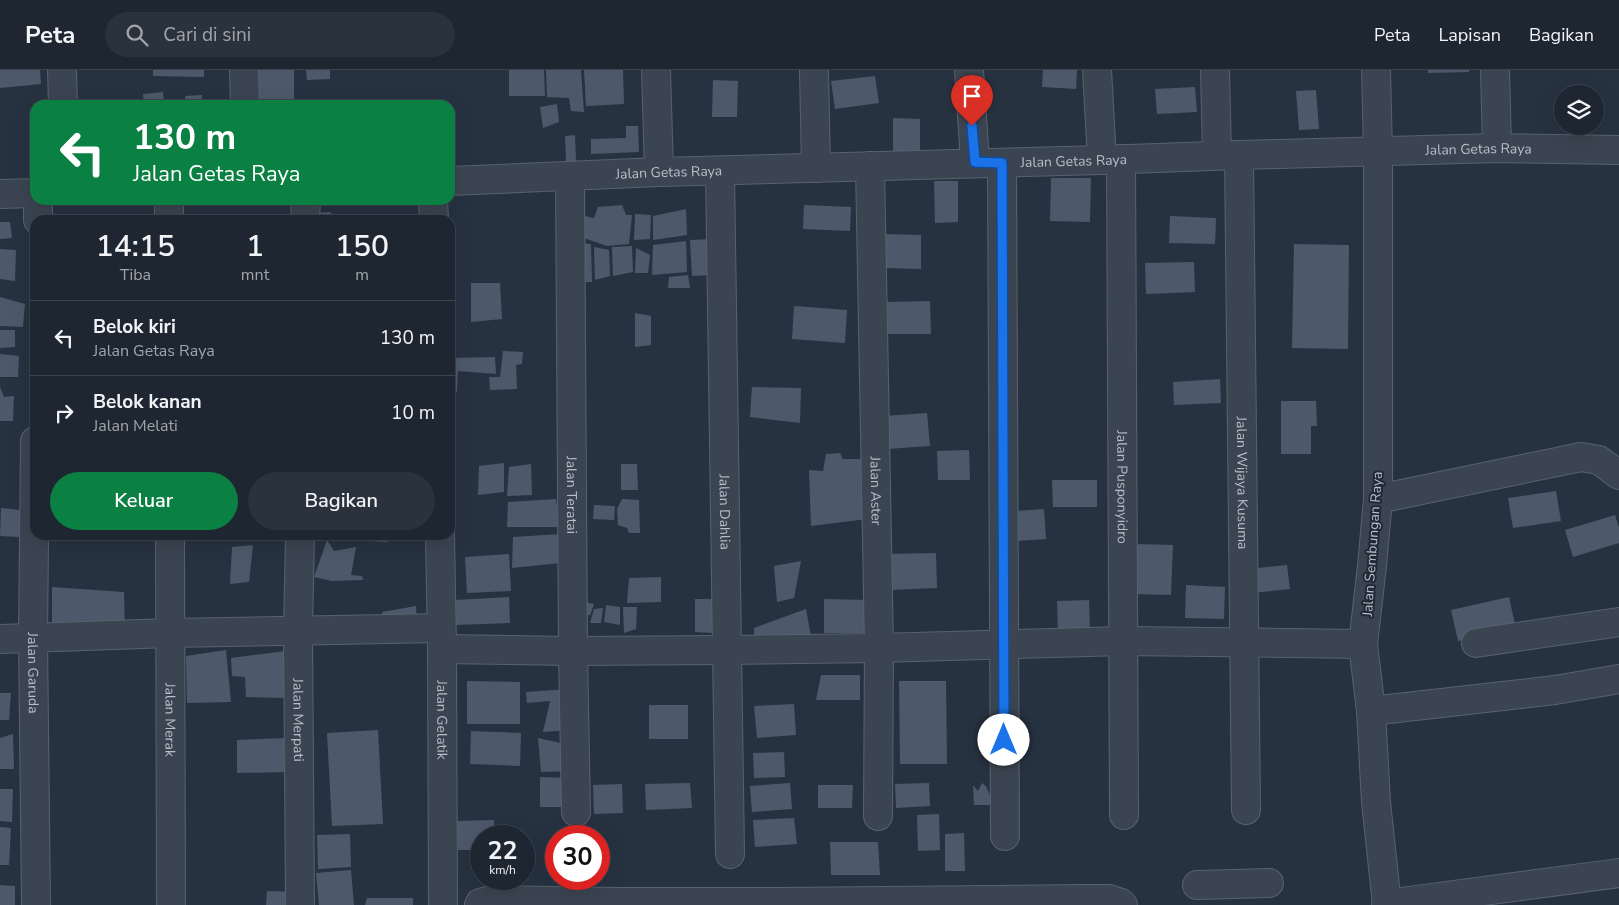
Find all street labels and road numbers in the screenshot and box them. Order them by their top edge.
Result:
street label: Jalan Getas Raya [1424,139,1532,160]
street label: Jalan Getas Raya [1019,150,1127,172]
street label: Jalan Getas Raya [614,161,722,184]
street label: Jalan Wijaya Kusuma [1232,415,1252,550]
street label: Jalan Pusponyidro [1112,429,1132,544]
street label: Jalan Teratai [562,455,581,534]
street label: Jalan Aster [865,455,886,526]
street label: Jalan Sembungan Raya [1358,471,1387,618]
street label: Jalan Dahlia [714,473,735,550]
street label: Jalan Garuda [23,631,43,714]
street label: Jalan Merpati [288,677,308,762]
street label: Jalan Gelatik [432,679,451,761]
street label: Jalan Merak [160,682,180,758]

